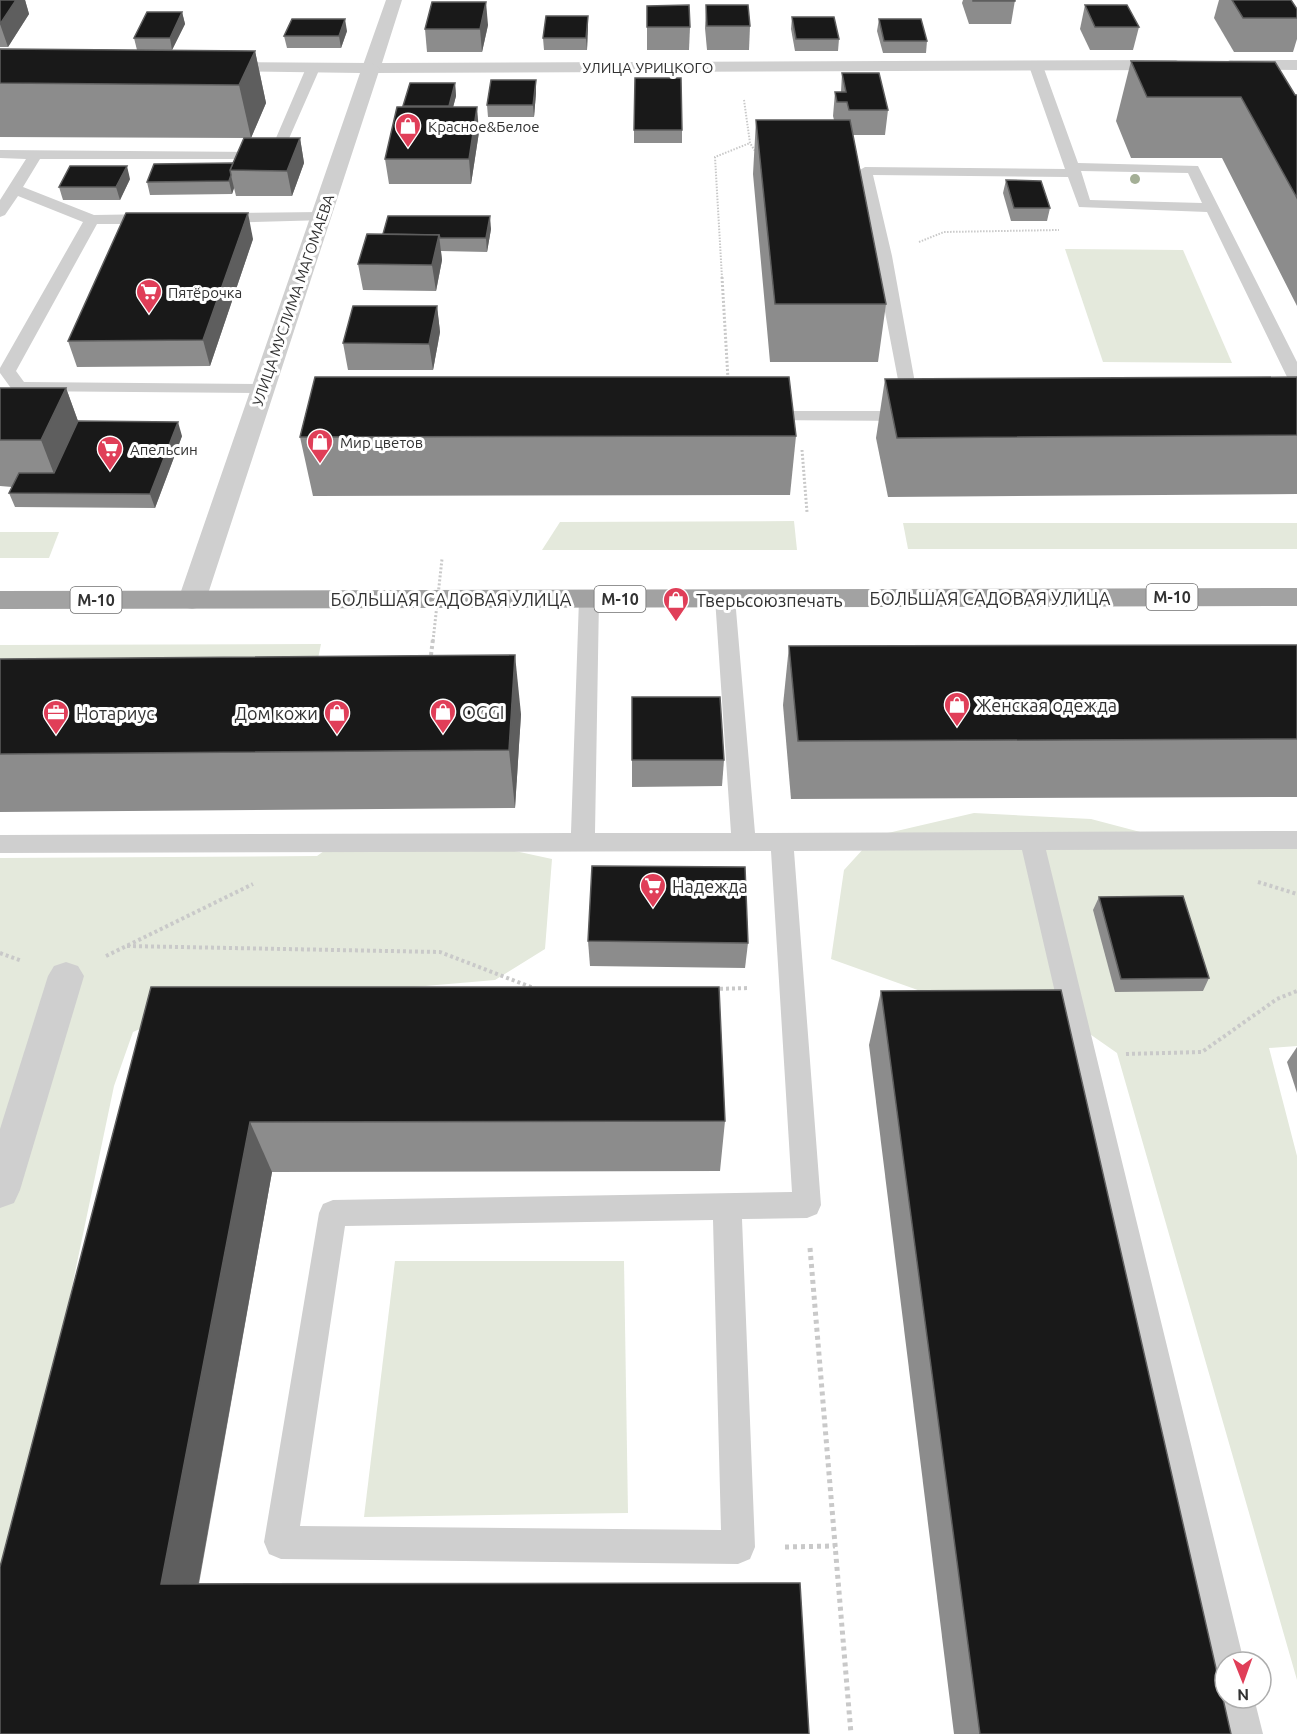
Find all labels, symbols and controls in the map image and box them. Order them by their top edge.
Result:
street label: УЛИЦА УРИЦКОГО [583,59,713,76]
shop icon: Красное&Белое [393,111,423,149]
place label: Красное&Белое [428,118,540,135]
street label: УЛИЦА МУСЛИМА МАГОМАЕВА [249,192,337,408]
supermarket icon: Пятёрочка [134,277,164,315]
place label: Пятёрочка [168,284,242,301]
shop icon: Мир цветов [305,427,335,465]
supermarket icon: Апельсин [95,434,125,472]
place label: Мир цветов [340,434,423,451]
place label: Апельсин [130,441,198,458]
road number: М-10 [1146,584,1198,610]
shop icon: Тверьсоюзпечать [661,585,691,623]
road number: М-10 [594,586,646,612]
road number: М-10 [70,587,122,613]
street label: БОЛЬШАЯ САДОВАЯ УЛИЦА [870,588,1111,608]
street label: БОЛЬШАЯ САДОВАЯ УЛИЦА [331,589,572,609]
place label: Тверьсоюзпечать [696,590,843,610]
shop icon: Женская одежда [942,690,972,728]
place label: Женская одежда [976,695,1117,715]
shop icon: OGGI [428,697,458,735]
office icon: Нотариус [41,698,71,736]
shop icon: Дом кожи [322,698,352,736]
place label: OGGI [462,702,504,722]
place label: Нотариус [76,703,155,723]
place label: Дом кожи [234,703,318,723]
supermarket icon: Надежда [638,871,668,909]
place label: Надежда [672,876,748,896]
north arrow [1213,1650,1273,1710]
text: N [1237,1686,1249,1704]

